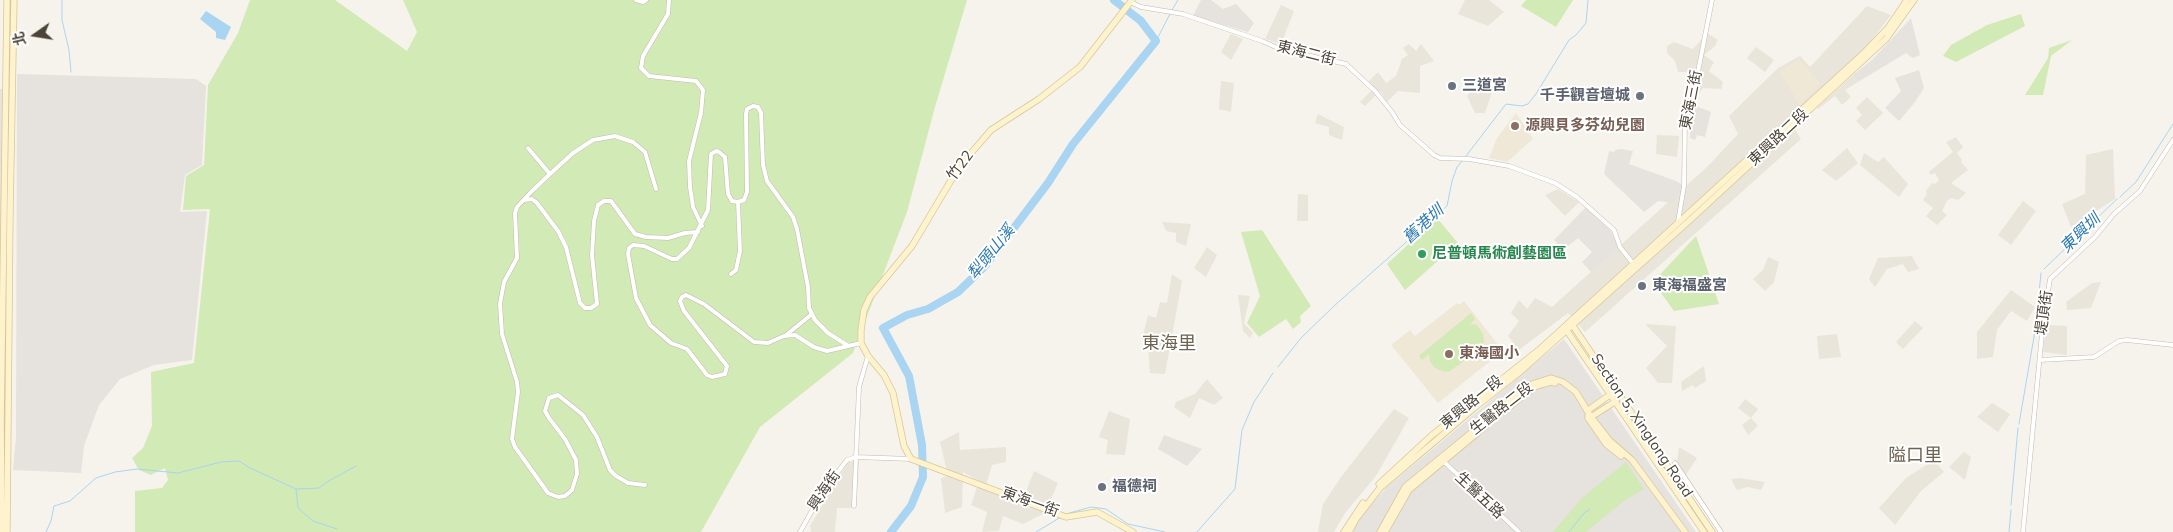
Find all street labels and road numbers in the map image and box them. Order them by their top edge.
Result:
street label: 東海二街 [1275,38,1337,70]
street label: 東海三街 [1677,69,1707,131]
street label: 東興路二段 [1745,106,1813,170]
street label: 竹22 [944,147,978,185]
street label: 堤頂街 [2033,289,2057,337]
street label: Section 5, Xinglong Road [1586,351,1696,501]
street label: 東興路一段 [1437,372,1507,434]
street label: 生醫路二段 [1467,379,1537,439]
street label: 興海街 [805,467,845,515]
street label: 生醫五路 [1451,469,1507,523]
street label: 東海一街 [999,484,1061,522]

